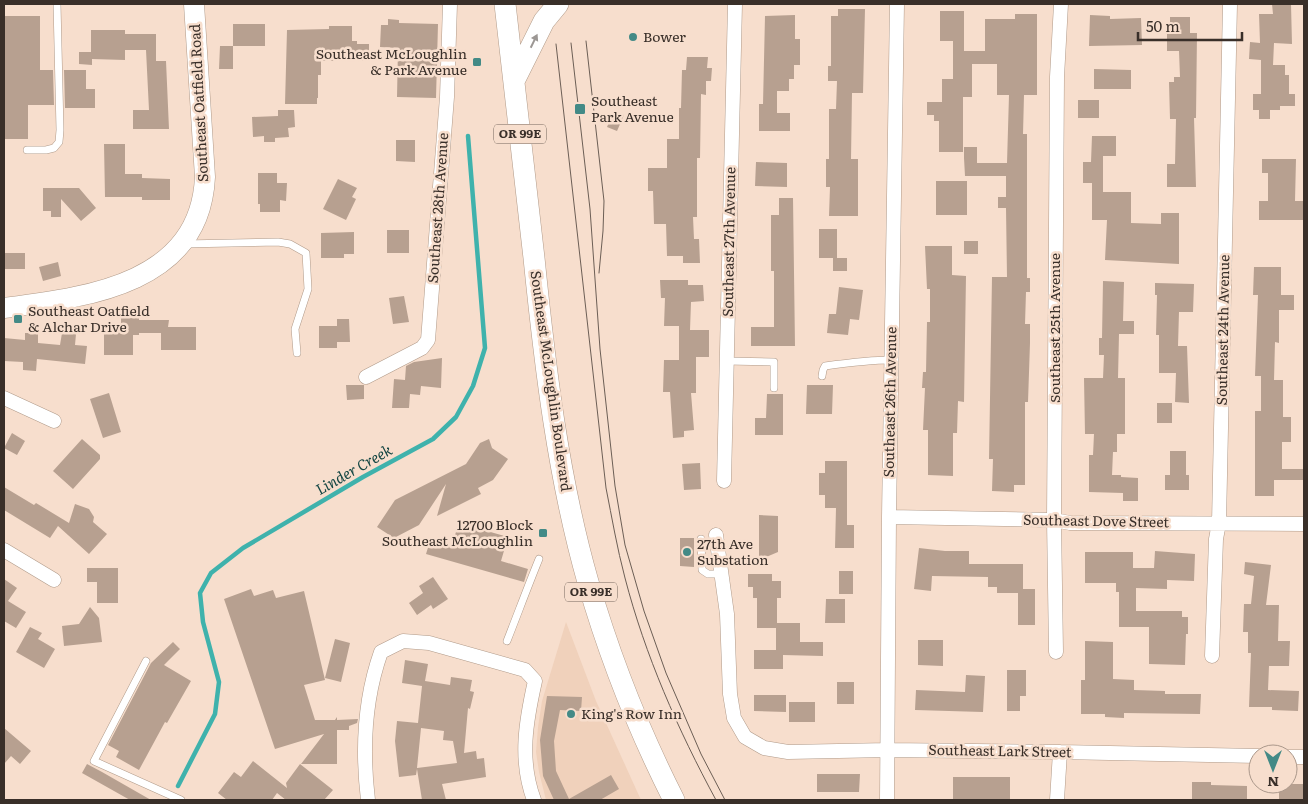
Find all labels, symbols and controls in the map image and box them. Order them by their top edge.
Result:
scale bar [1138,10,1242,42]
text: 50 m [1146,14,1180,37]
street label: Southeast Oatfield Road [184,23,212,183]
place label: Bower [643,26,686,46]
marker: Bower [627,31,639,43]
one-way arrow [530,34,538,48]
place label: Southeast McLoughlin & Park Avenue [316,43,467,79]
marker: Southeast McLoughlin & Park Avenue [471,56,483,68]
place label: Southeast Park Avenue [591,90,674,126]
marker: Southeast Park Avenue [573,102,587,116]
road number: OR 99E [494,125,546,144]
street label: Southeast 28th Avenue [422,132,452,284]
street label: Southeast 27th Avenue [717,167,739,317]
street label: Southeast 25th Avenue [1044,253,1064,403]
street label: Southeast 24th Avenue [1211,254,1233,406]
street label: Southeast McLoughlin Boulevard [527,269,577,493]
place label: Southeast Oatfield & Alchar Drive [28,300,150,336]
marker: Southeast Oatfield & Alchar Drive [12,313,24,325]
street label: Southeast 26th Avenue [878,326,900,477]
water label: Linder Creek [311,437,397,500]
street label: Southeast Dove Street [1023,509,1169,531]
place label: 12700 Block Southeast McLoughlin [382,514,533,550]
marker: 12700 Block Southeast McLoughlin [537,527,549,539]
place label: 27th Ave Substation [697,533,769,569]
marker: 27th Ave Substation [681,546,693,558]
road number: OR 99E [565,582,617,602]
place label: King's Row Inn [581,703,682,723]
marker: King's Row Inn [565,708,577,720]
street label: Southeast Lark Street [928,739,1072,761]
north arrow [1248,744,1298,794]
text: N [1267,773,1279,793]

